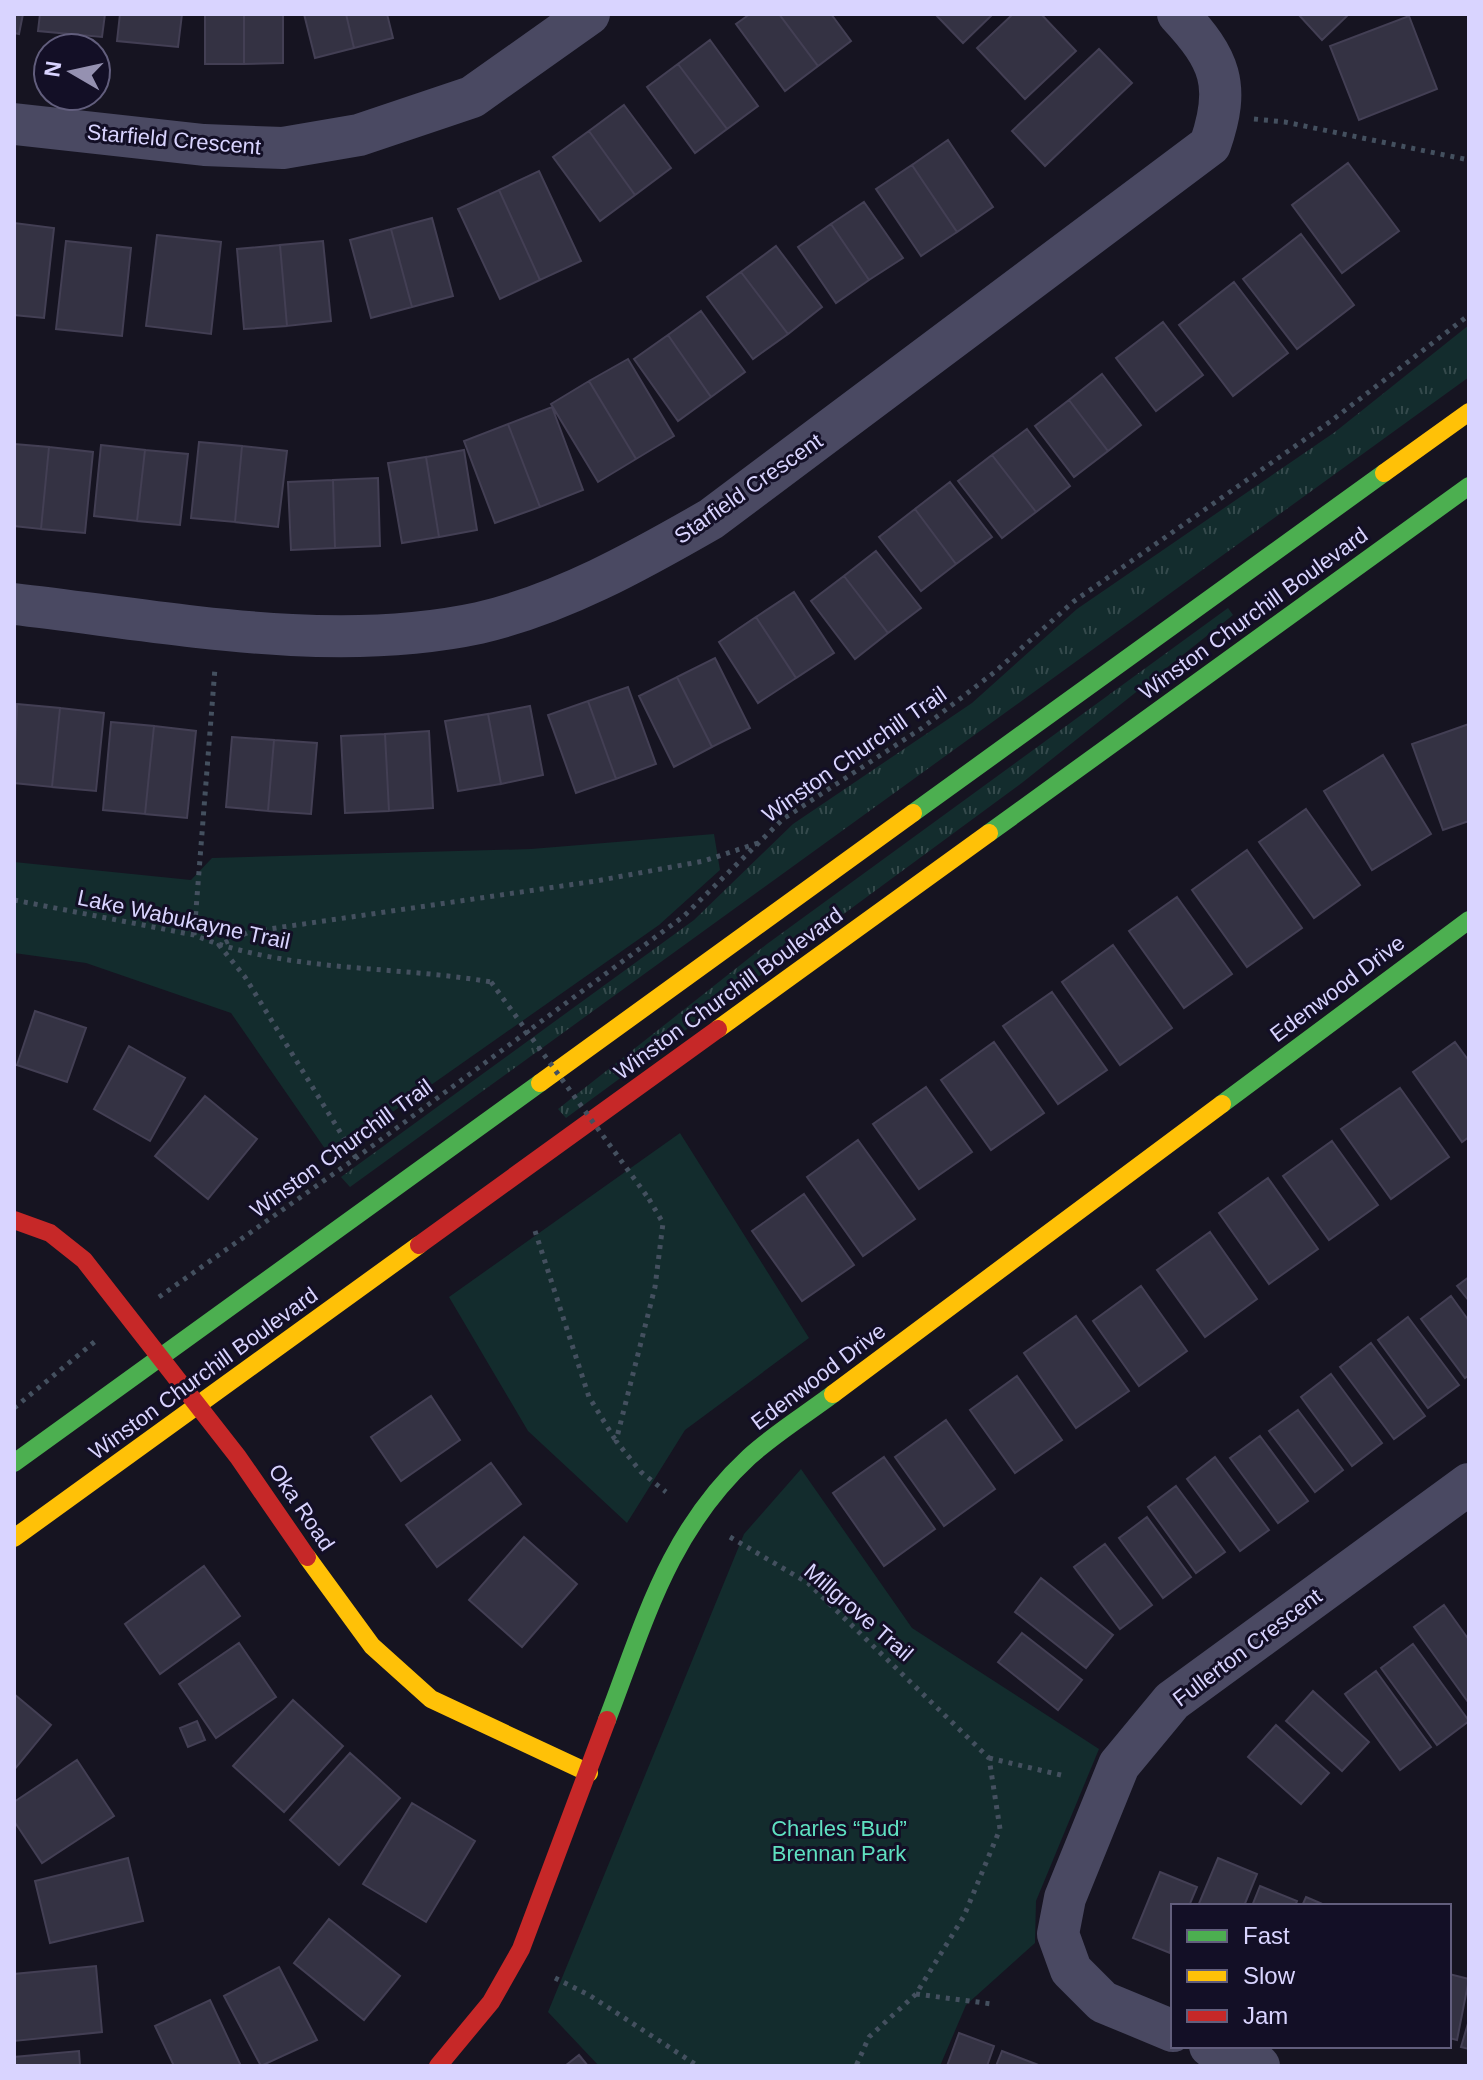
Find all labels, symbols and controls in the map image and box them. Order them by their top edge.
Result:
north arrow [32,32,112,112]
text: N [39,59,66,79]
street label: Starfield Crescent [86,119,262,160]
street label: Starfield Crescent [669,428,827,549]
street label: Winston Churchill Boulevard [1134,522,1372,705]
street label: Winston Churchill Trail [757,681,951,827]
street label: Lake Wabukayne Trail [75,885,293,954]
street label: Winston Churchill Boulevard [609,902,847,1085]
street label: Edenwood Drive [1265,930,1409,1047]
street label: Winston Churchill Trail [245,1074,437,1223]
street label: Winston Churchill Boulevard [84,1282,322,1465]
street label: Edenwood Drive [746,1318,890,1435]
street label: Oka Road [264,1459,340,1555]
street label: Millgrove Trail [799,1558,918,1666]
street label: Fullerton Crescent [1168,1583,1327,1711]
park label: Charles “Bud” Brennan Park [771,1816,907,1866]
legend [1171,1904,1451,2048]
text: Fast [1243,1922,1290,1949]
text: Slow [1243,1962,1296,1989]
text: Jam [1243,2002,1288,2029]

